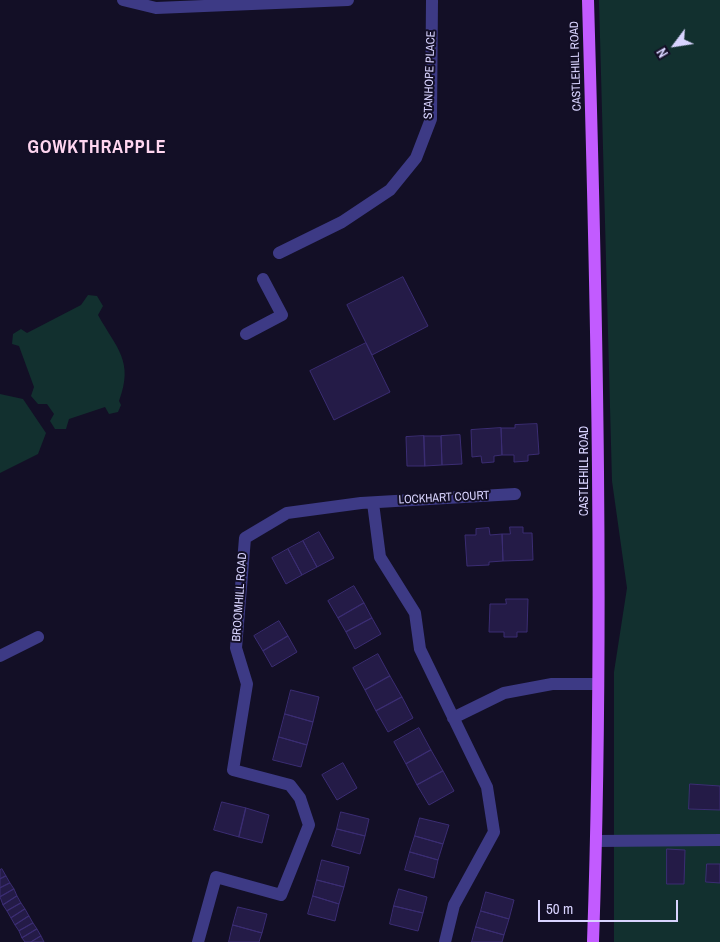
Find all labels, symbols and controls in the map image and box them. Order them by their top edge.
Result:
north arrow [650,20,700,70]
street label: CASTLEHILL ROAD [567,21,585,111]
street label: STANHOPE PLACE [421,31,439,119]
text: N [652,45,672,61]
district label: GOWKTHRAPPLE [26,137,168,159]
street label: CASTLEHILL ROAD [578,426,592,516]
street label: LOCKHART COURT [398,488,490,508]
street label: BROOMHILL ROAD [230,552,250,642]
scale bar [540,890,680,922]
text: 50 m [546,898,573,919]

